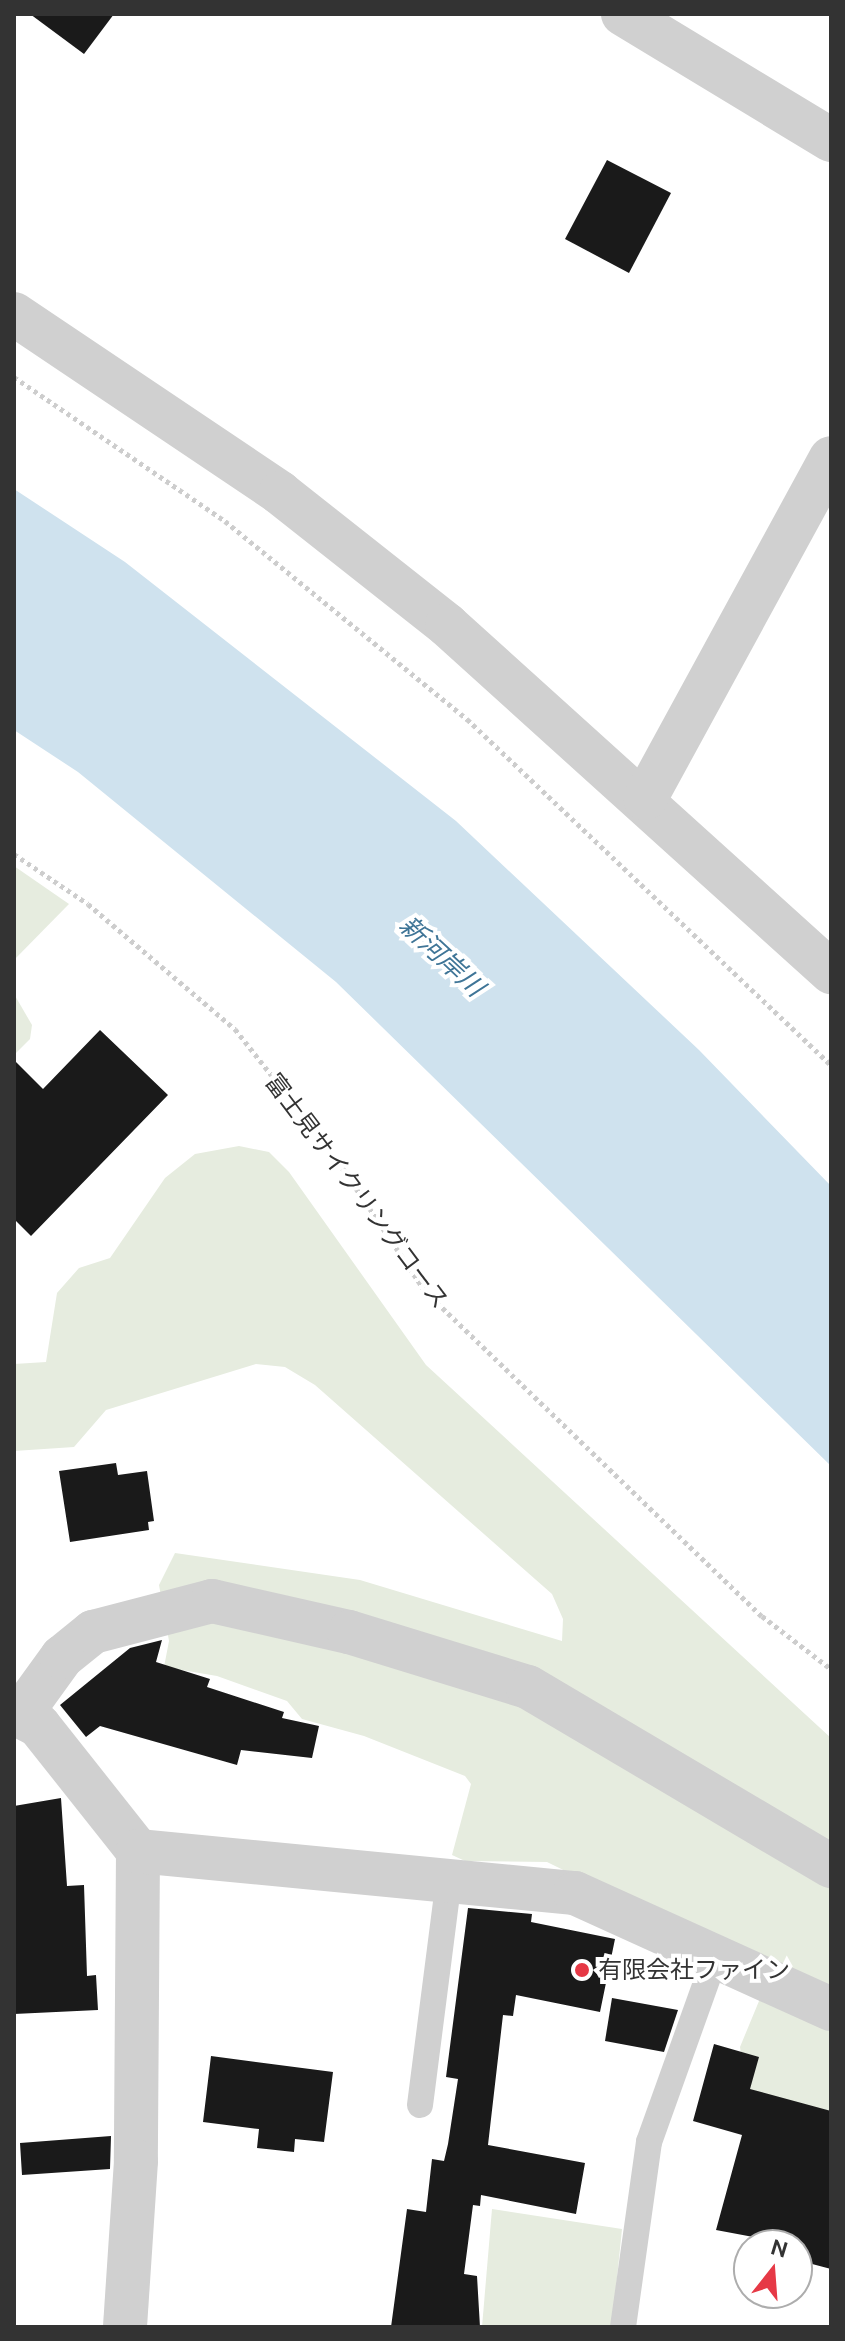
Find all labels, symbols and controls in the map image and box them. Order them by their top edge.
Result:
water label: 新河岸川 [393,909,491,1003]
street label: 富士見サイクリングコース [259,1067,455,1315]
place label: 有限会社ファイン [598,1956,790,1984]
marker: 有限会社ファイン [573,1961,591,1979]
north arrow [733,2229,813,2309]
text: N [768,2233,791,2262]

